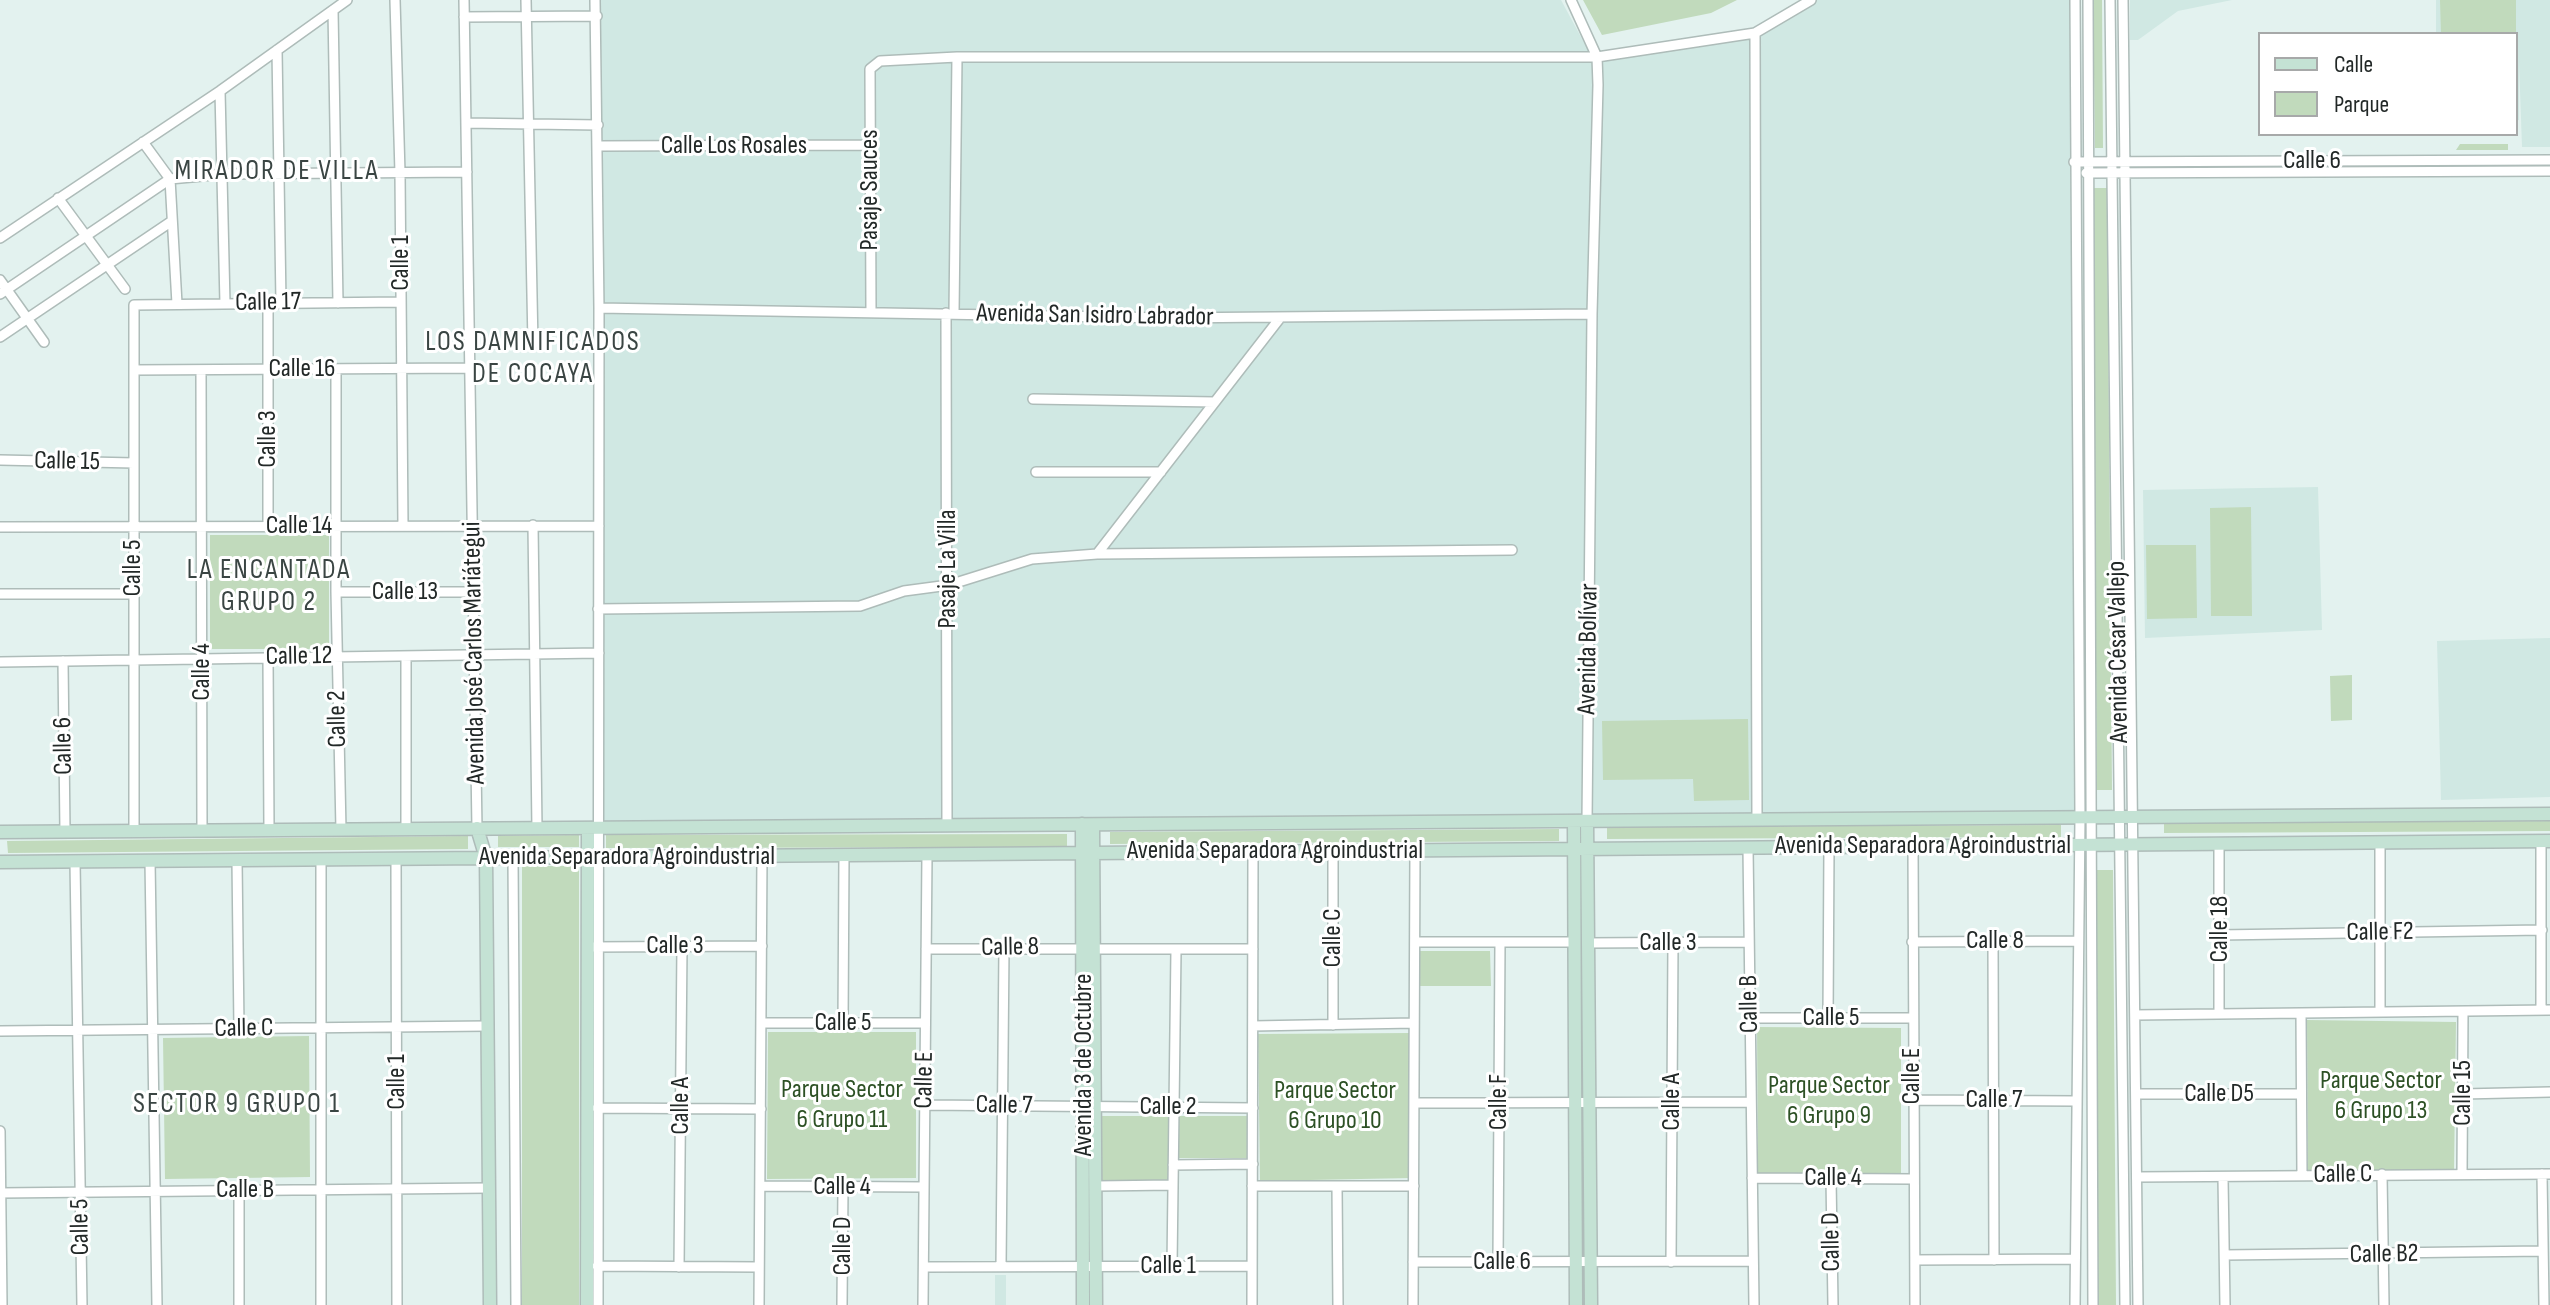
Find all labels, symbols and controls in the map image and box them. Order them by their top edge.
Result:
legend [2258,32,2518,136]
text: Calle [2334,50,2373,79]
text: Parque [2334,90,2389,119]
street label: Pasaje Sauces [854,129,886,251]
street label: Calle Los Rosales [661,130,807,162]
street label: Calle 6 [2283,145,2341,177]
district label: MIRADOR DE VILLA [175,155,379,189]
street label: Calle 1 [385,235,417,291]
street label: Calle 17 [235,287,301,319]
street label: Avenida San Isidro Labrador [976,298,1214,334]
district label: LOS DAMNIFICADOS DE COCAYA [425,326,641,392]
street label: Calle 16 [269,353,335,385]
street label: Calle 3 [252,410,284,468]
street label: Calle 15 [34,446,100,478]
street label: Pasaje La Villa [932,509,964,629]
street label: Calle 14 [266,510,332,542]
street label: Avenida José Carlos Mariátegui [457,521,493,785]
street label: Calle 5 [117,540,149,596]
district label: LA ENCANTADA GRUPO 2 [187,554,351,620]
street label: Avenida César Vallejo [2102,561,2136,743]
street label: Calle 13 [372,576,438,608]
street label: Avenida Bolívar [1572,583,1606,715]
street label: Calle 12 [265,641,333,673]
street label: Calle 4 [186,643,218,701]
street label: Calle 2 [322,690,354,748]
street label: Calle 6 [48,717,80,775]
street label: Avenida Separadora Agroindustrial [1775,830,2071,862]
street label: Avenida Separadora Agroindustrial [1127,835,1423,867]
street label: Avenida Separadora Agroindustrial [479,841,775,873]
street label: Calle 18 [2204,896,2236,962]
street label: Calle C [1317,908,1349,968]
street label: Calle F2 [2346,917,2414,949]
street label: Calle 8 [1966,925,2024,957]
street label: Calle 3 [1639,927,1697,959]
street label: Calle 3 [646,930,704,962]
street label: Calle 8 [981,932,1039,964]
street label: Avenida 3 de Octubre [1068,974,1100,1156]
street label: Calle B [1734,975,1766,1033]
street label: Calle 5 [1803,1002,1859,1034]
street label: Calle 5 [815,1007,871,1039]
street label: Calle C [214,1013,274,1045]
street label: Calle E [1896,1047,1928,1105]
street label: Calle E [909,1051,941,1109]
street label: Calle 1 [381,1054,413,1110]
street label: Calle 15 [2447,1060,2479,1126]
park label: Parque Sector 6 Grupo 13 [2320,1065,2442,1126]
park label: Parque Sector 6 Grupo 9 [1768,1070,1890,1132]
street label: Calle A [1656,1073,1688,1131]
park label: Parque Sector 6 Grupo 11 [781,1074,903,1136]
street label: Calle F [1483,1074,1515,1130]
park label: Parque Sector 6 Grupo 10 [1274,1075,1396,1136]
street label: Calle A [665,1077,697,1135]
street label: Calle D5 [2184,1078,2254,1110]
street label: Calle 7 [1966,1084,2022,1116]
district label: SECTOR 9 GRUPO 1 [133,1088,341,1122]
street label: Calle 7 [975,1090,1033,1122]
street label: Calle 2 [1139,1091,1197,1123]
street label: Calle C [2313,1159,2373,1191]
street label: Calle 4 [1804,1162,1862,1194]
street label: Calle 4 [813,1171,871,1203]
street label: Calle B [216,1174,274,1206]
street label: Calle 5 [65,1198,97,1256]
street label: Calle D [1816,1212,1848,1272]
street label: Calle D [827,1216,859,1276]
street label: Calle B2 [2349,1239,2419,1271]
street label: Calle 6 [1473,1246,1531,1278]
street label: Calle 1 [1140,1250,1196,1282]

